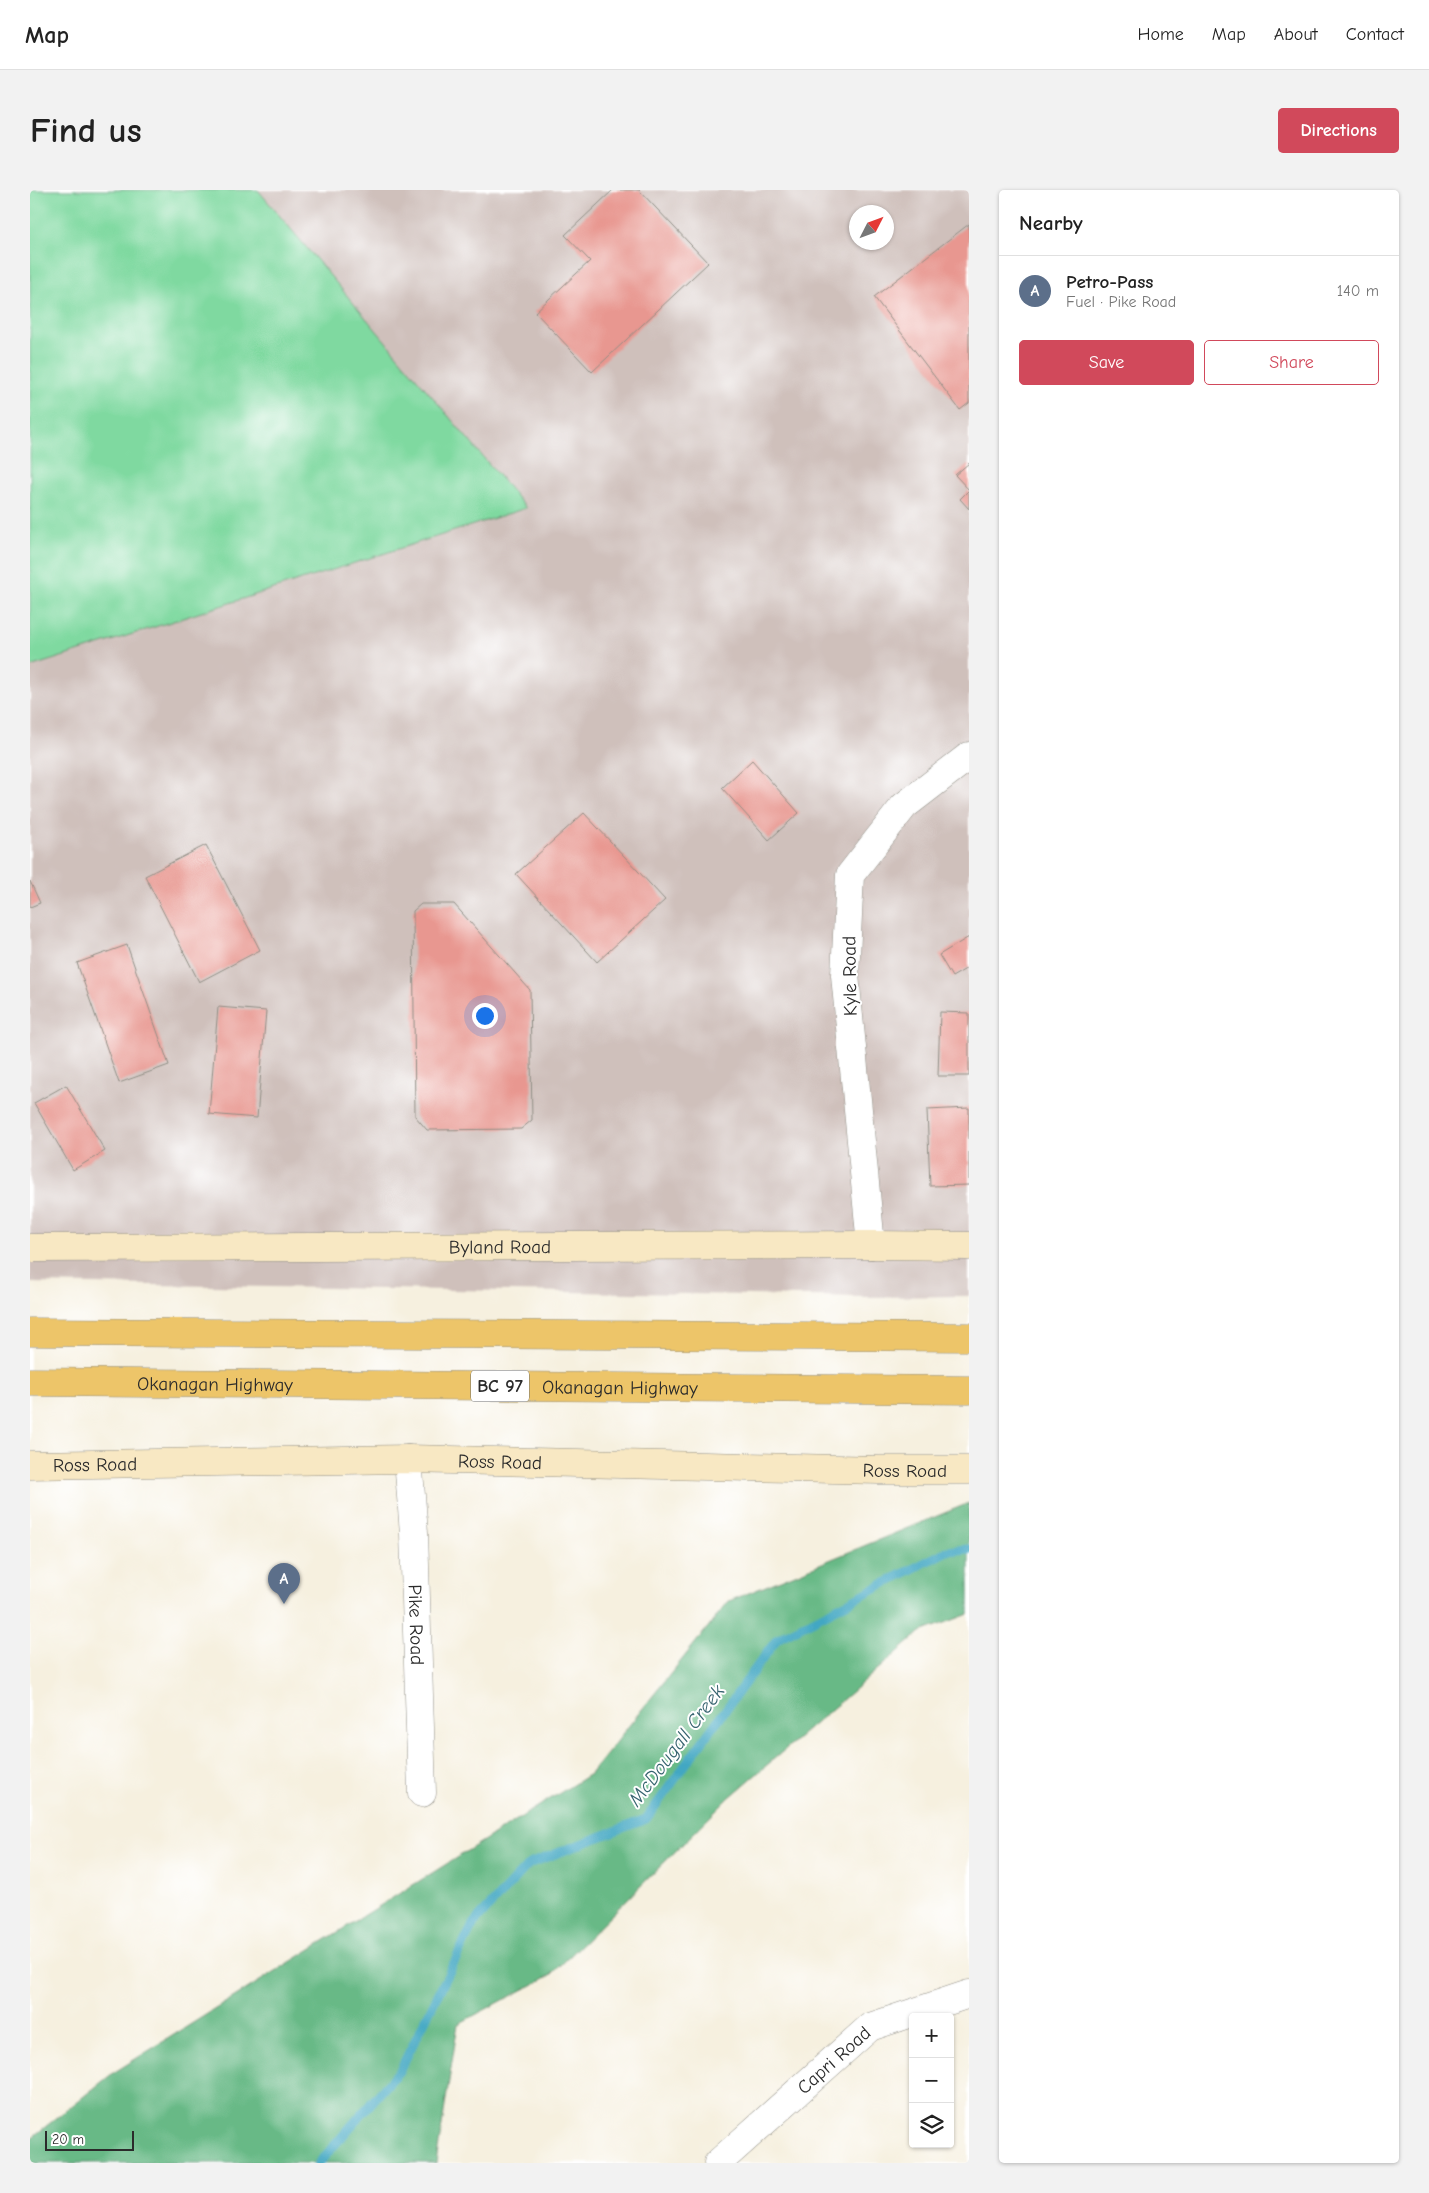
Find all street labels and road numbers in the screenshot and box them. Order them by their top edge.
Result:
street label: Kyle Road [838,936,862,1016]
street label: Byland Road [449,1236,551,1259]
road number: BC 97 [471,1370,529,1402]
street label: Okanagan Highway [137,1373,293,1396]
street label: Okanagan Highway [542,1376,698,1400]
street label: Ross Road [458,1450,542,1474]
street label: Ross Road [53,1453,137,1477]
street label: Ross Road [862,1460,947,1482]
street label: Pike Road [404,1584,428,1665]
street label: Capri Road [793,2022,875,2099]

